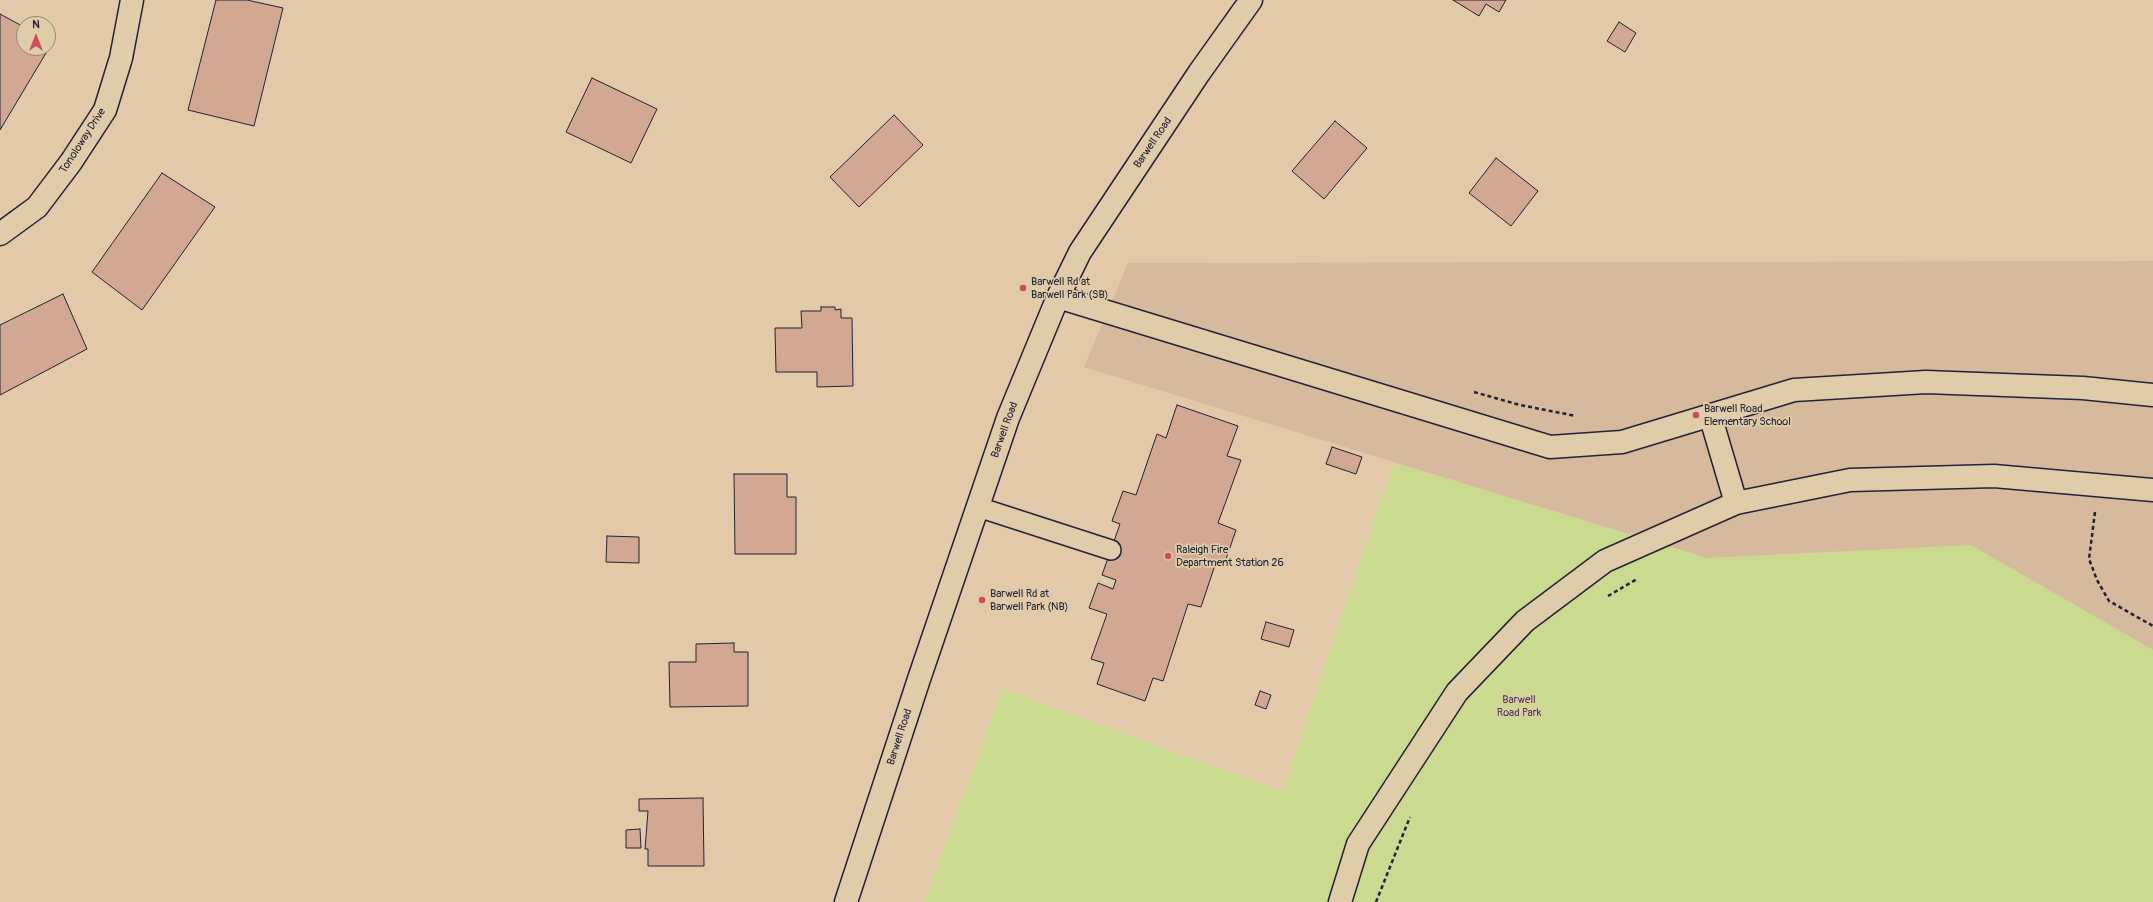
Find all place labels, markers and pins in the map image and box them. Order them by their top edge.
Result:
place label: Barwell Rd at Barwell Park (SB) [1031,275,1108,301]
marker: Barwell Rd at Barwell Park (SB) [1018,283,1028,293]
place label: Barwell Road Elementary School [1704,402,1791,428]
marker: Barwell Road Elementary School [1691,410,1701,420]
place label: Raleigh Fire Department Station 26 [1176,543,1284,569]
marker: Raleigh Fire Department Station 26 [1163,551,1173,561]
place label: Barwell Rd at Barwell Park (NB) [990,587,1068,613]
marker: Barwell Rd at Barwell Park (NB) [977,595,987,605]

